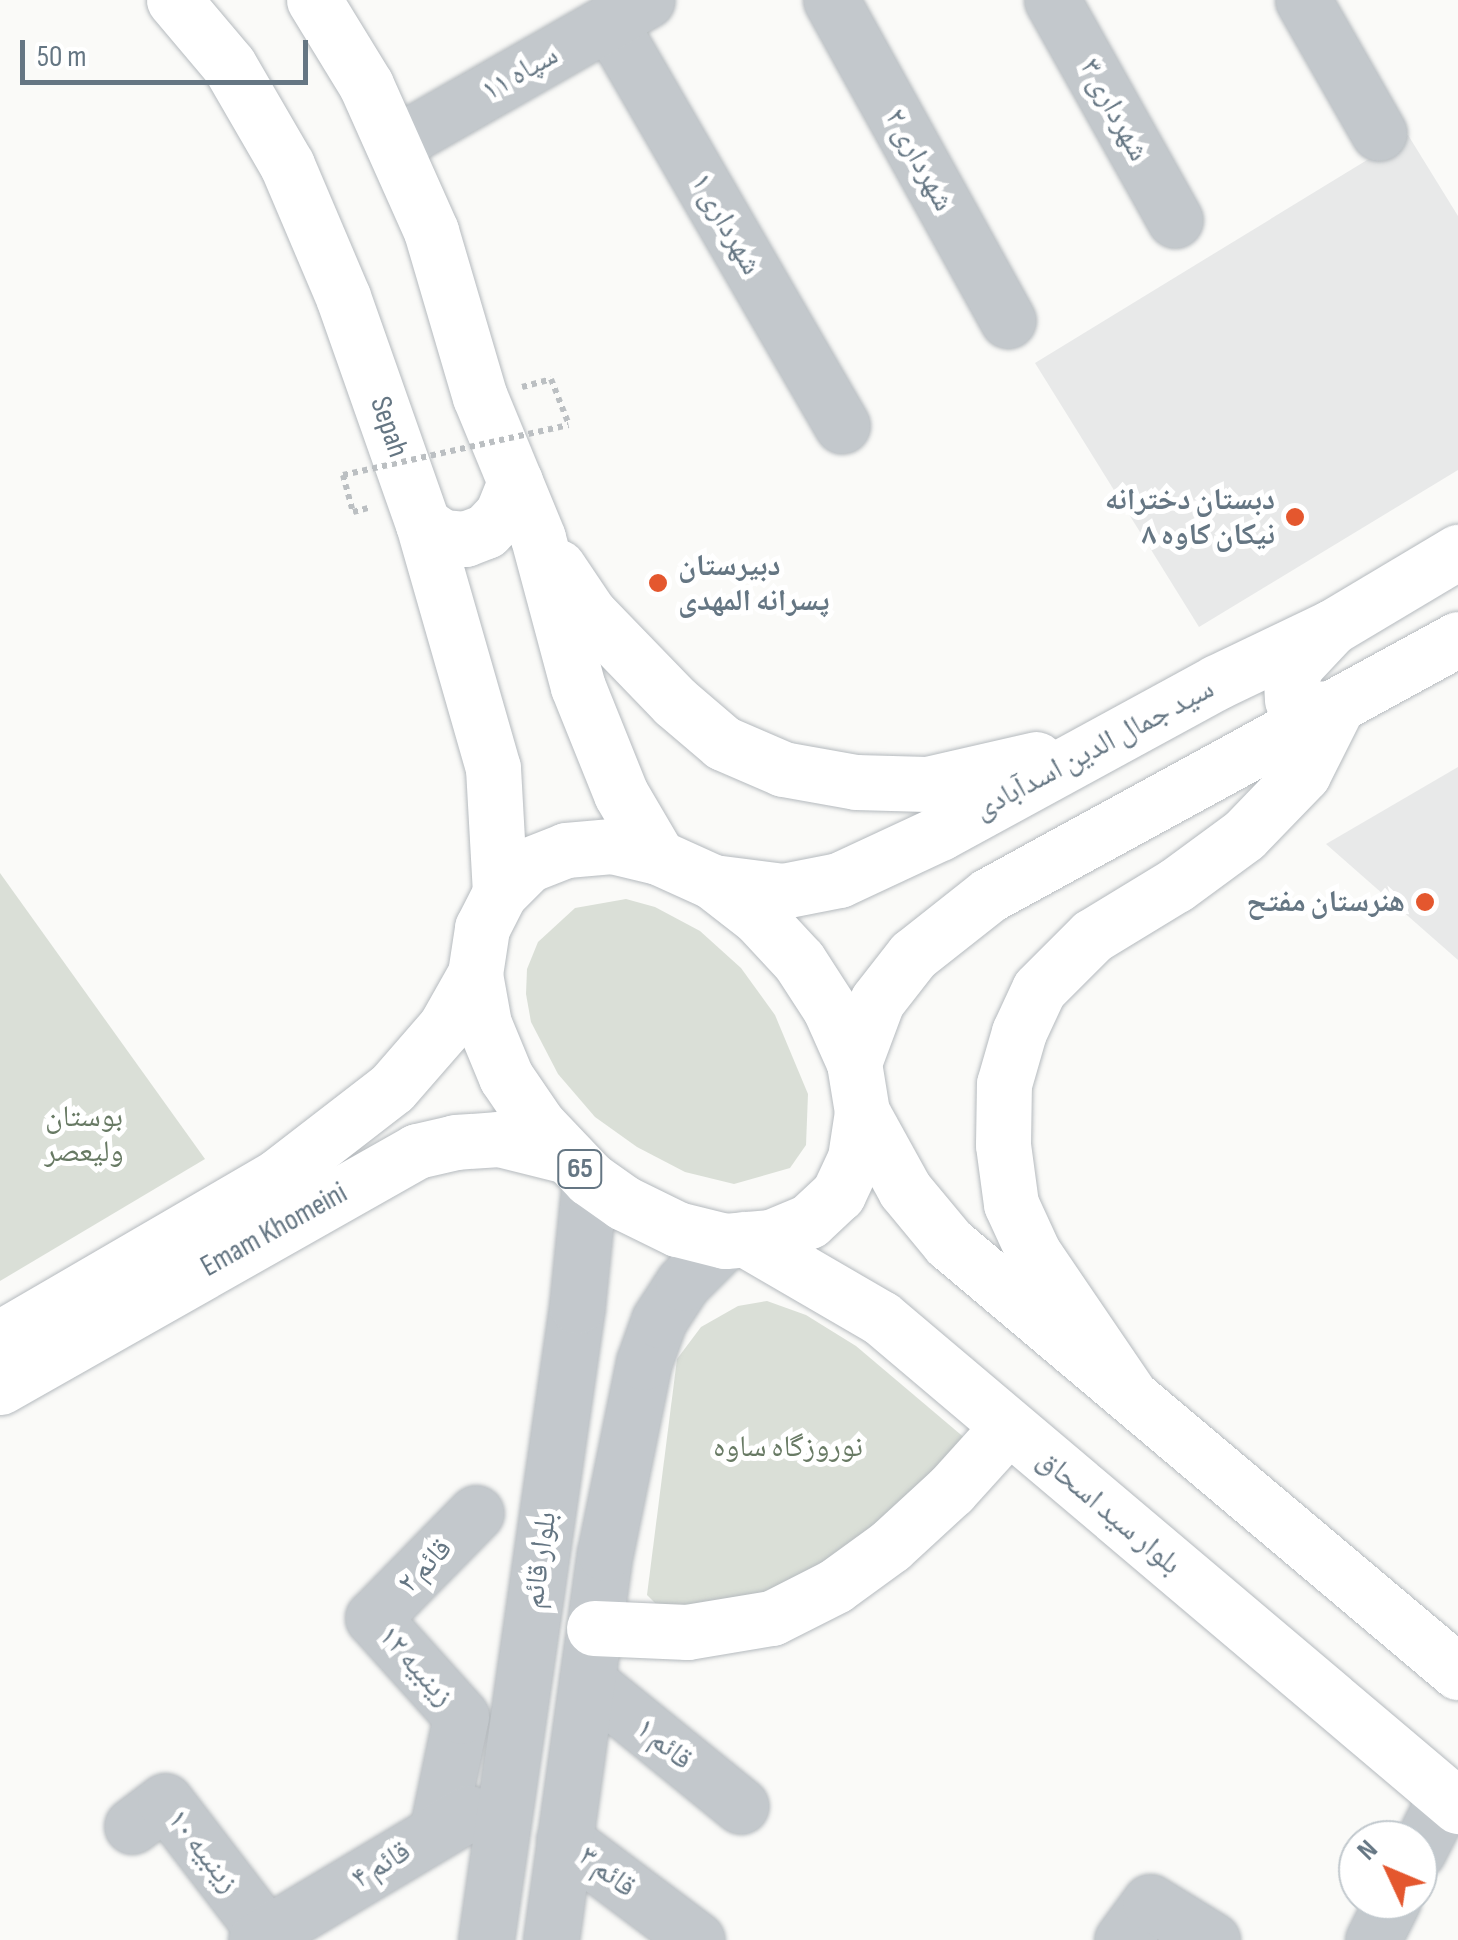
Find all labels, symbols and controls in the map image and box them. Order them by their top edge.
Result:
scale bar [25,20,312,82]
street label: سپاه ۱۱ [475,37,565,109]
text: 50 m [37,39,86,75]
street label: شهرداری ۳ [1071,53,1157,167]
street label: شهرداری ۲ [876,103,962,217]
street label: شهرداری ۱ [683,167,769,281]
street label: Sepah [362,392,416,462]
place label: دبستان دخترانه نیکان کاوه ۸ [1105,482,1275,552]
marker: دبستان دخترانه نیکان کاوه ۸ [1284,506,1306,528]
place label: دبیرستان پسرانه المهدی [678,548,829,618]
marker: دبیرستان پسرانه المهدی [647,572,669,594]
street label: سید جمال الدین اسدآبادی [968,671,1220,827]
place label: هنرستان مفتح [1247,884,1405,920]
marker: هنرستان مفتح [1414,891,1436,913]
park label: بوستان ولیعصر [44,1099,124,1170]
road number: 65 [555,1146,605,1192]
street label: Emam Khomeini [195,1175,353,1285]
park label: نوروزگاه ساوه [713,1429,863,1465]
street label: بلوار سید اسحاق [1030,1441,1188,1583]
street label: بلوار قائم [515,1509,565,1611]
street label: قائم ۲ [390,1531,460,1601]
street label: زینبیه ۱۲ [371,1618,461,1714]
street label: قائم ۱ [628,1710,700,1778]
street label: زینبیه ۱۰ [159,1802,247,1900]
north arrow [1338,1820,1438,1920]
street label: قائم ۴ [345,1833,417,1897]
text: N [1350,1833,1385,1867]
street label: قائم ۳ [571,1839,643,1905]

